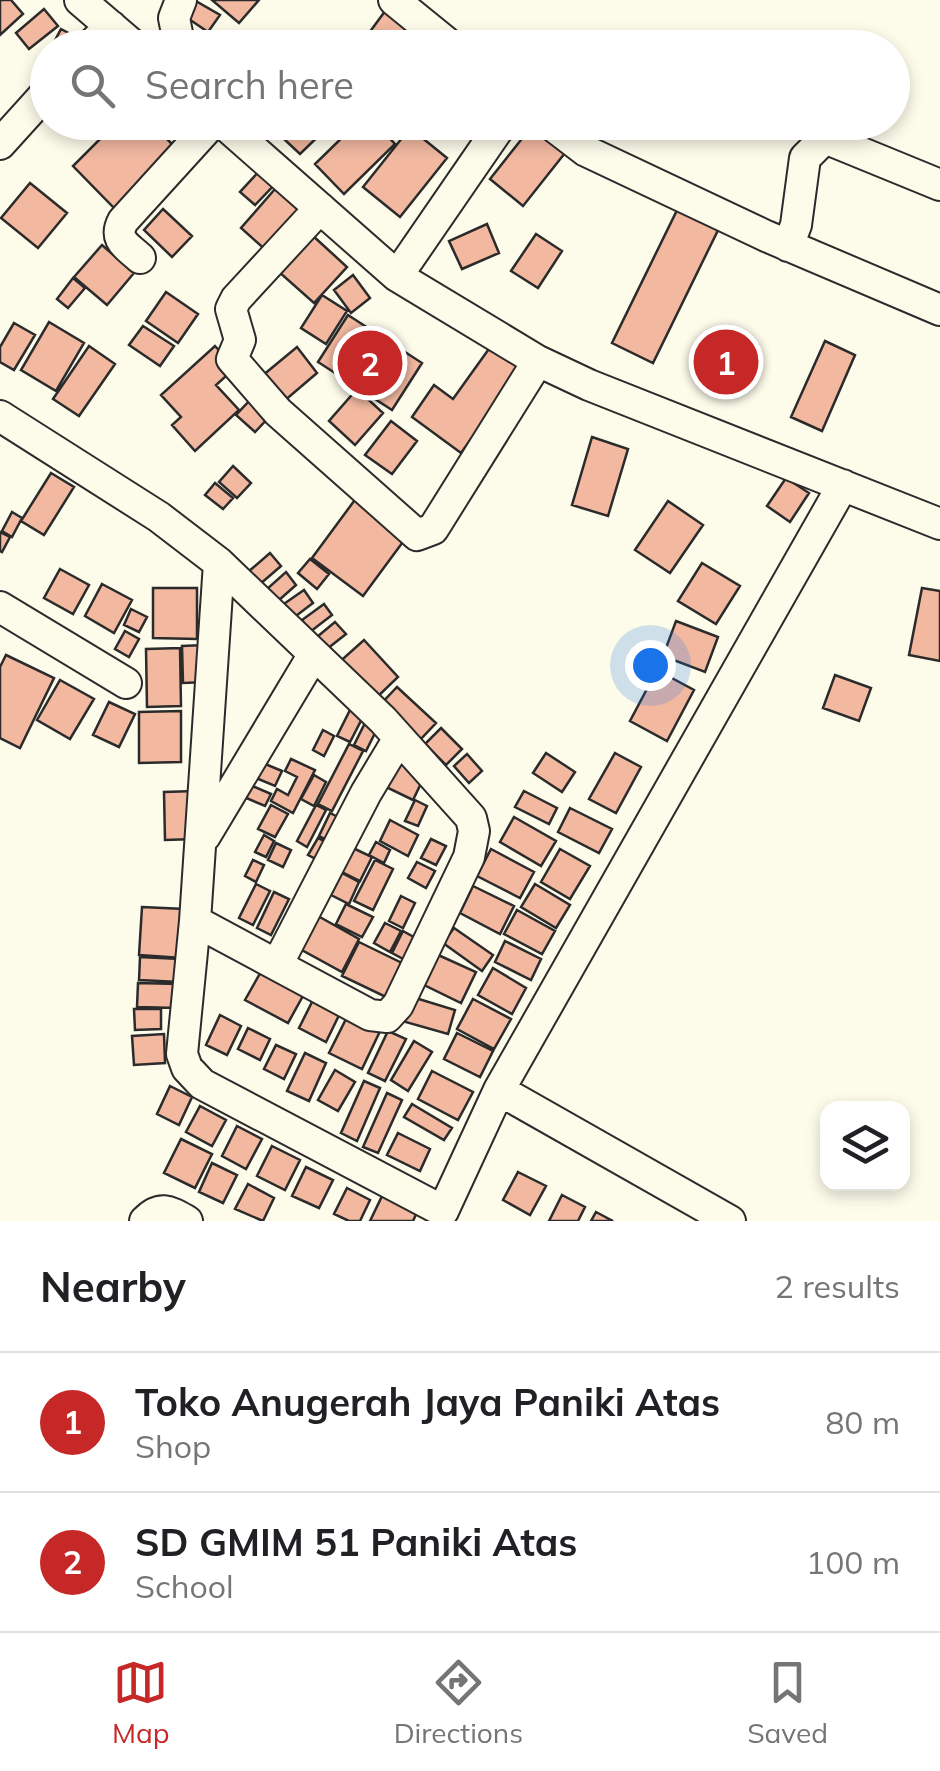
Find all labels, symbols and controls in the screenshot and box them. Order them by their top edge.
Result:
search box [30,30,910,140]
icon: search [65,58,120,113]
text: Search here [145,61,354,109]
pin: 1 [694,324,758,400]
pin: 2 [338,326,402,400]
your location [625,640,676,691]
map controls [820,1101,910,1191]
button: layers [820,1101,910,1191]
text: Nearby [40,1260,186,1313]
text: 2 results [775,1266,900,1306]
text: Toko Anugerah Jaya Paniki Atas [135,1378,720,1426]
text: 1 [63,1402,82,1442]
text: 80 m [825,1402,900,1442]
text: Shop [135,1426,211,1466]
text: SD GMIM 51 Paniki Atas [135,1518,577,1566]
text: 2 [63,1542,82,1582]
text: 100 m [806,1542,900,1582]
text: School [135,1566,234,1606]
tab: Map [112,1655,170,1750]
tab: Directions [394,1655,523,1750]
tab: Saved [747,1655,828,1750]

